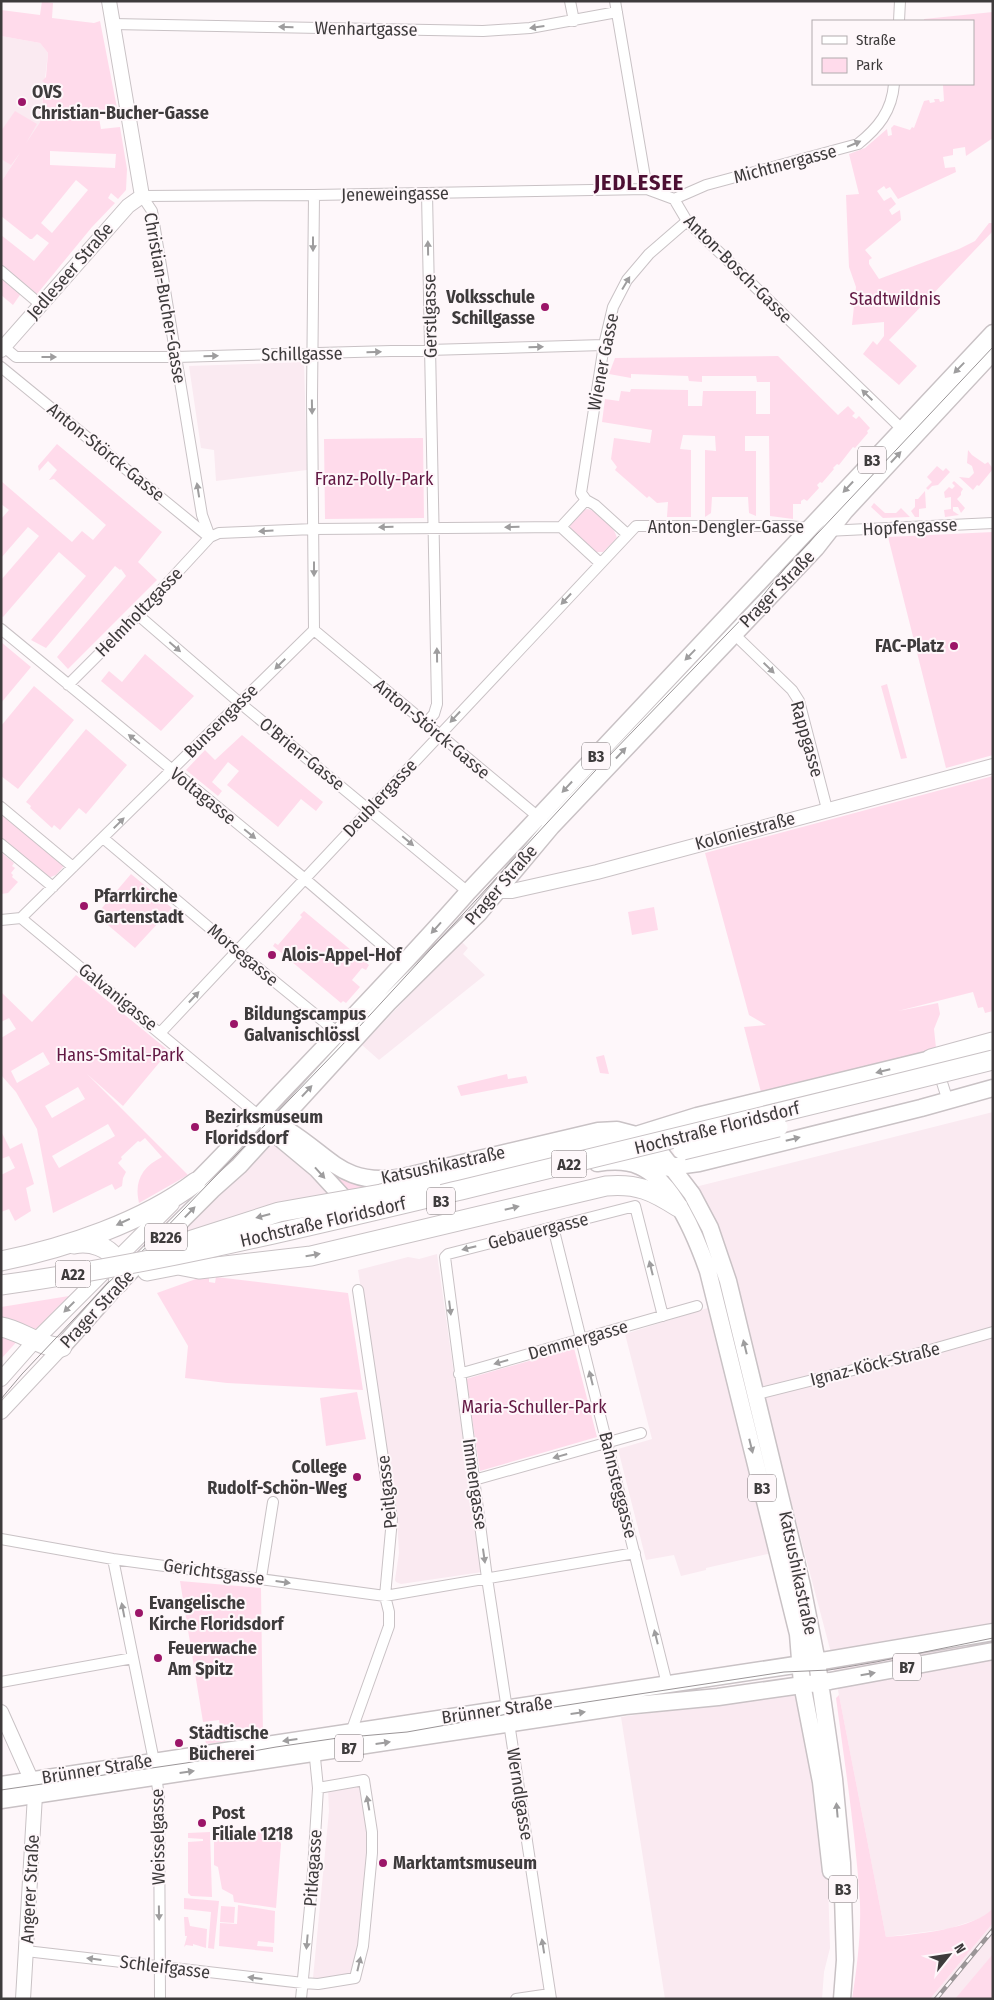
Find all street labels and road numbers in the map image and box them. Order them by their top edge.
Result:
street label: Wenhartgasse [314,17,418,41]
street label: Michtnergasse [731,140,839,188]
street label: Jeneweingasse [341,182,449,206]
street label: Anton-Bosch-Gasse [679,210,797,328]
street label: Christian-Bucher-Gasse [139,211,191,385]
street label: Jedleseer Straße [22,218,118,324]
street label: Gerstlgasse [418,274,442,358]
street label: Wiener Gasse [583,311,623,413]
street label: Schillgasse [261,342,343,366]
street label: Anton-Störck-Gasse [43,398,169,506]
road number: B3 [858,446,886,474]
street label: Hopfengasse [862,514,958,540]
street label: Anton-Dengler-Gasse [648,516,804,538]
street label: Prager Straße [735,546,819,632]
street label: Helmholtzgasse [91,563,187,661]
street label: Anton-Störck-Gasse [370,674,494,784]
street label: Bunsengasse [179,679,263,763]
street label: Rappgasse [786,698,828,780]
street label: O'Brien-Gasse [255,713,349,795]
road number: B3 [582,742,610,769]
street label: Deublergasse [338,754,422,842]
street label: Voltagasse [166,763,240,829]
street label: Koloniestraße [693,807,797,855]
street label: Prager Straße [460,840,542,930]
street label: Morsegasse [203,919,283,991]
street label: Galvanigasse [74,959,162,1036]
street label: Hochstraße Floridsdorf [632,1096,803,1159]
street label: Katsushikastraße [379,1141,507,1189]
road number: A22 [552,1150,586,1178]
road number: B3 [427,1188,455,1214]
street label: Hochstraße Floridsdorf [238,1192,409,1252]
street label: Gebauergasse [486,1208,591,1254]
road number: B226 [145,1224,187,1250]
road number: A22 [56,1260,90,1288]
street label: Prager Straße [55,1265,139,1353]
street label: Demmergasse [526,1315,631,1365]
street label: Ignaz-Köck-Straße [808,1337,942,1391]
street label: Bahnsteggasse [594,1429,642,1541]
street label: Immengasse [458,1437,492,1531]
street label: Peitlgasse [372,1454,402,1530]
road number: B3 [748,1475,776,1502]
street label: Katsushikastraße [774,1509,822,1637]
street label: Gerichtsgasse [162,1554,266,1590]
road number: B7 [893,1654,921,1680]
street label: Brünner Straße [440,1691,554,1729]
road number: B7 [335,1735,363,1762]
street label: Werndlgasse [502,1746,538,1842]
street label: Brünner Straße [40,1749,154,1789]
street label: Weisselgasse [146,1788,170,1885]
street label: Pitkagasse [299,1828,327,1907]
street label: Angerer Straße [16,1834,44,1944]
road number: B3 [829,1876,857,1902]
street label: Schleifgasse [119,1951,211,1983]

